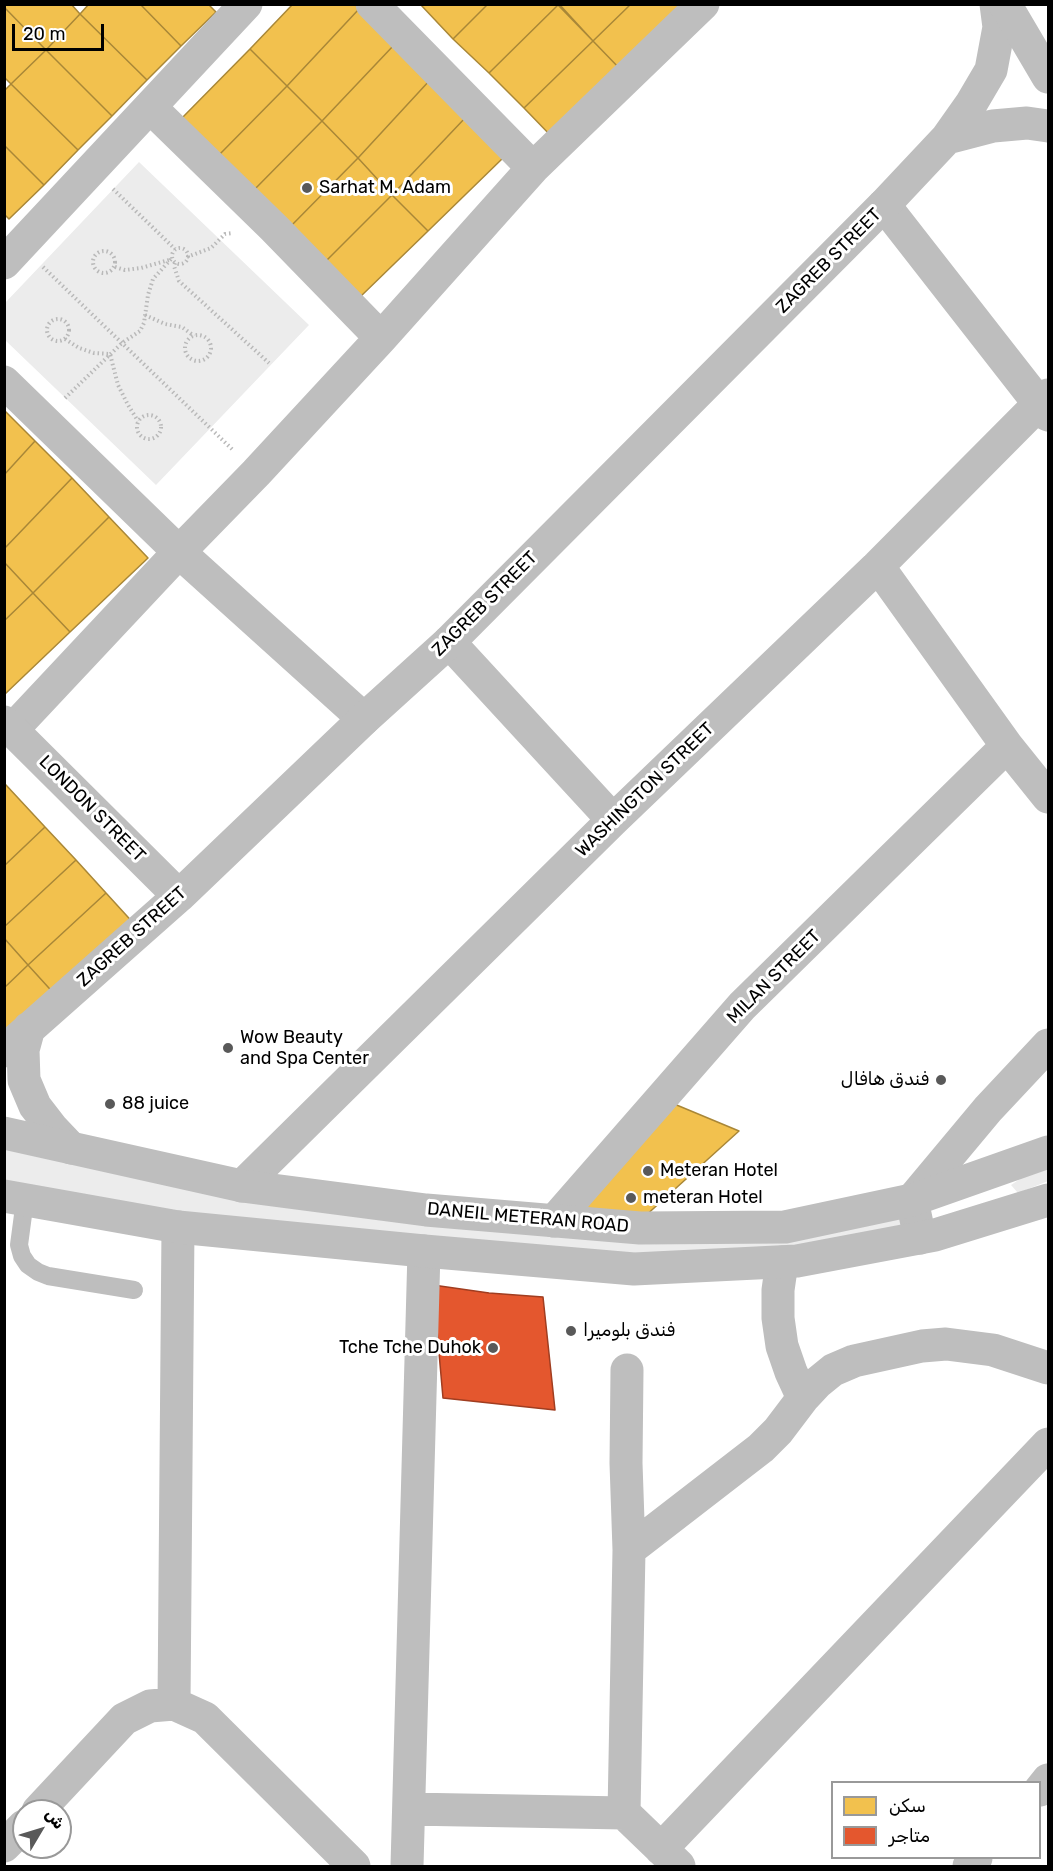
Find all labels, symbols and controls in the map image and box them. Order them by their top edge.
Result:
scale bar [15,12,106,50]
text: 20 m [23,23,65,45]
place label: Sarhat M. Adam [319,177,451,199]
marker: Sarhat M. Adam [300,181,314,195]
street label: ZAGREB STREET [772,204,886,318]
street label: ZAGREB STREET [428,547,542,661]
street label: WASHINGTON STREET [571,718,719,862]
street label: LONDON STREET [34,751,150,867]
street label: ZAGREB STREET [73,882,191,992]
street label: MILAN STREET [723,926,825,1028]
place label: Wow Beauty and Spa Center [240,1027,369,1070]
marker: Wow Beauty and Spa Center [221,1041,235,1055]
place label: فندق هافال [841,1069,929,1091]
marker: فندق هافال [934,1073,948,1087]
place label: 88 juice [122,1093,189,1115]
marker: 88 juice [103,1097,117,1111]
place label: Meteran Hotel [660,1160,778,1182]
marker: Meteran Hotel [641,1164,655,1178]
place label: meteran Hotel [643,1187,763,1209]
marker: meteran Hotel [624,1191,638,1205]
street label: DANEIL METERAN ROAD [426,1198,630,1238]
place label: فندق بلوميرا [583,1320,675,1342]
marker: فندق بلوميرا [564,1324,578,1338]
place label: Tche Tche Duhok [339,1337,481,1359]
marker: Tche Tche Duhok [486,1341,500,1355]
legend [831,1781,1041,1859]
text: سكن [889,1795,926,1817]
north arrow [12,1799,72,1859]
text: ش [41,1805,69,1833]
text: متاجر [889,1825,930,1847]

